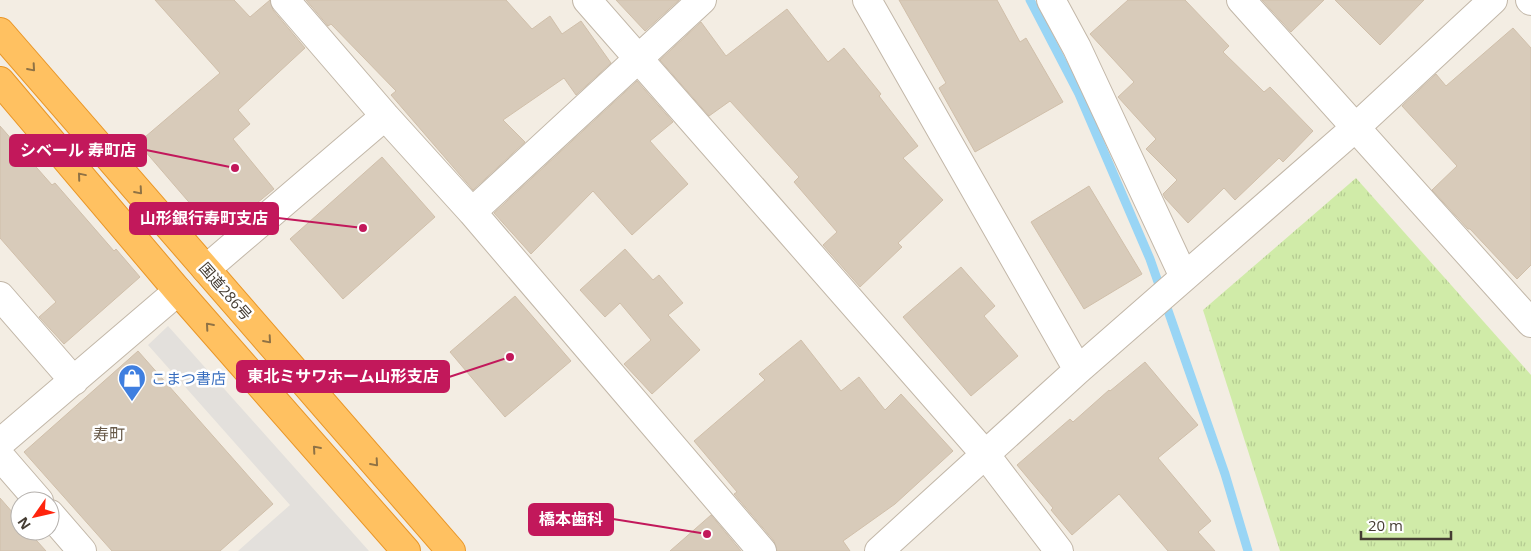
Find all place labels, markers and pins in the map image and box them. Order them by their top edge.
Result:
callout: シベール 寿町店 [10,135,146,166]
callout: 山形銀行寿町支店 [130,203,278,234]
callout: 東北ミサワホーム山形支店 [237,361,449,392]
shop icon: こまつ書店 [117,363,147,402]
place label: こまつ書店 [151,368,226,388]
callout: 橋本歯科 [529,504,613,535]

